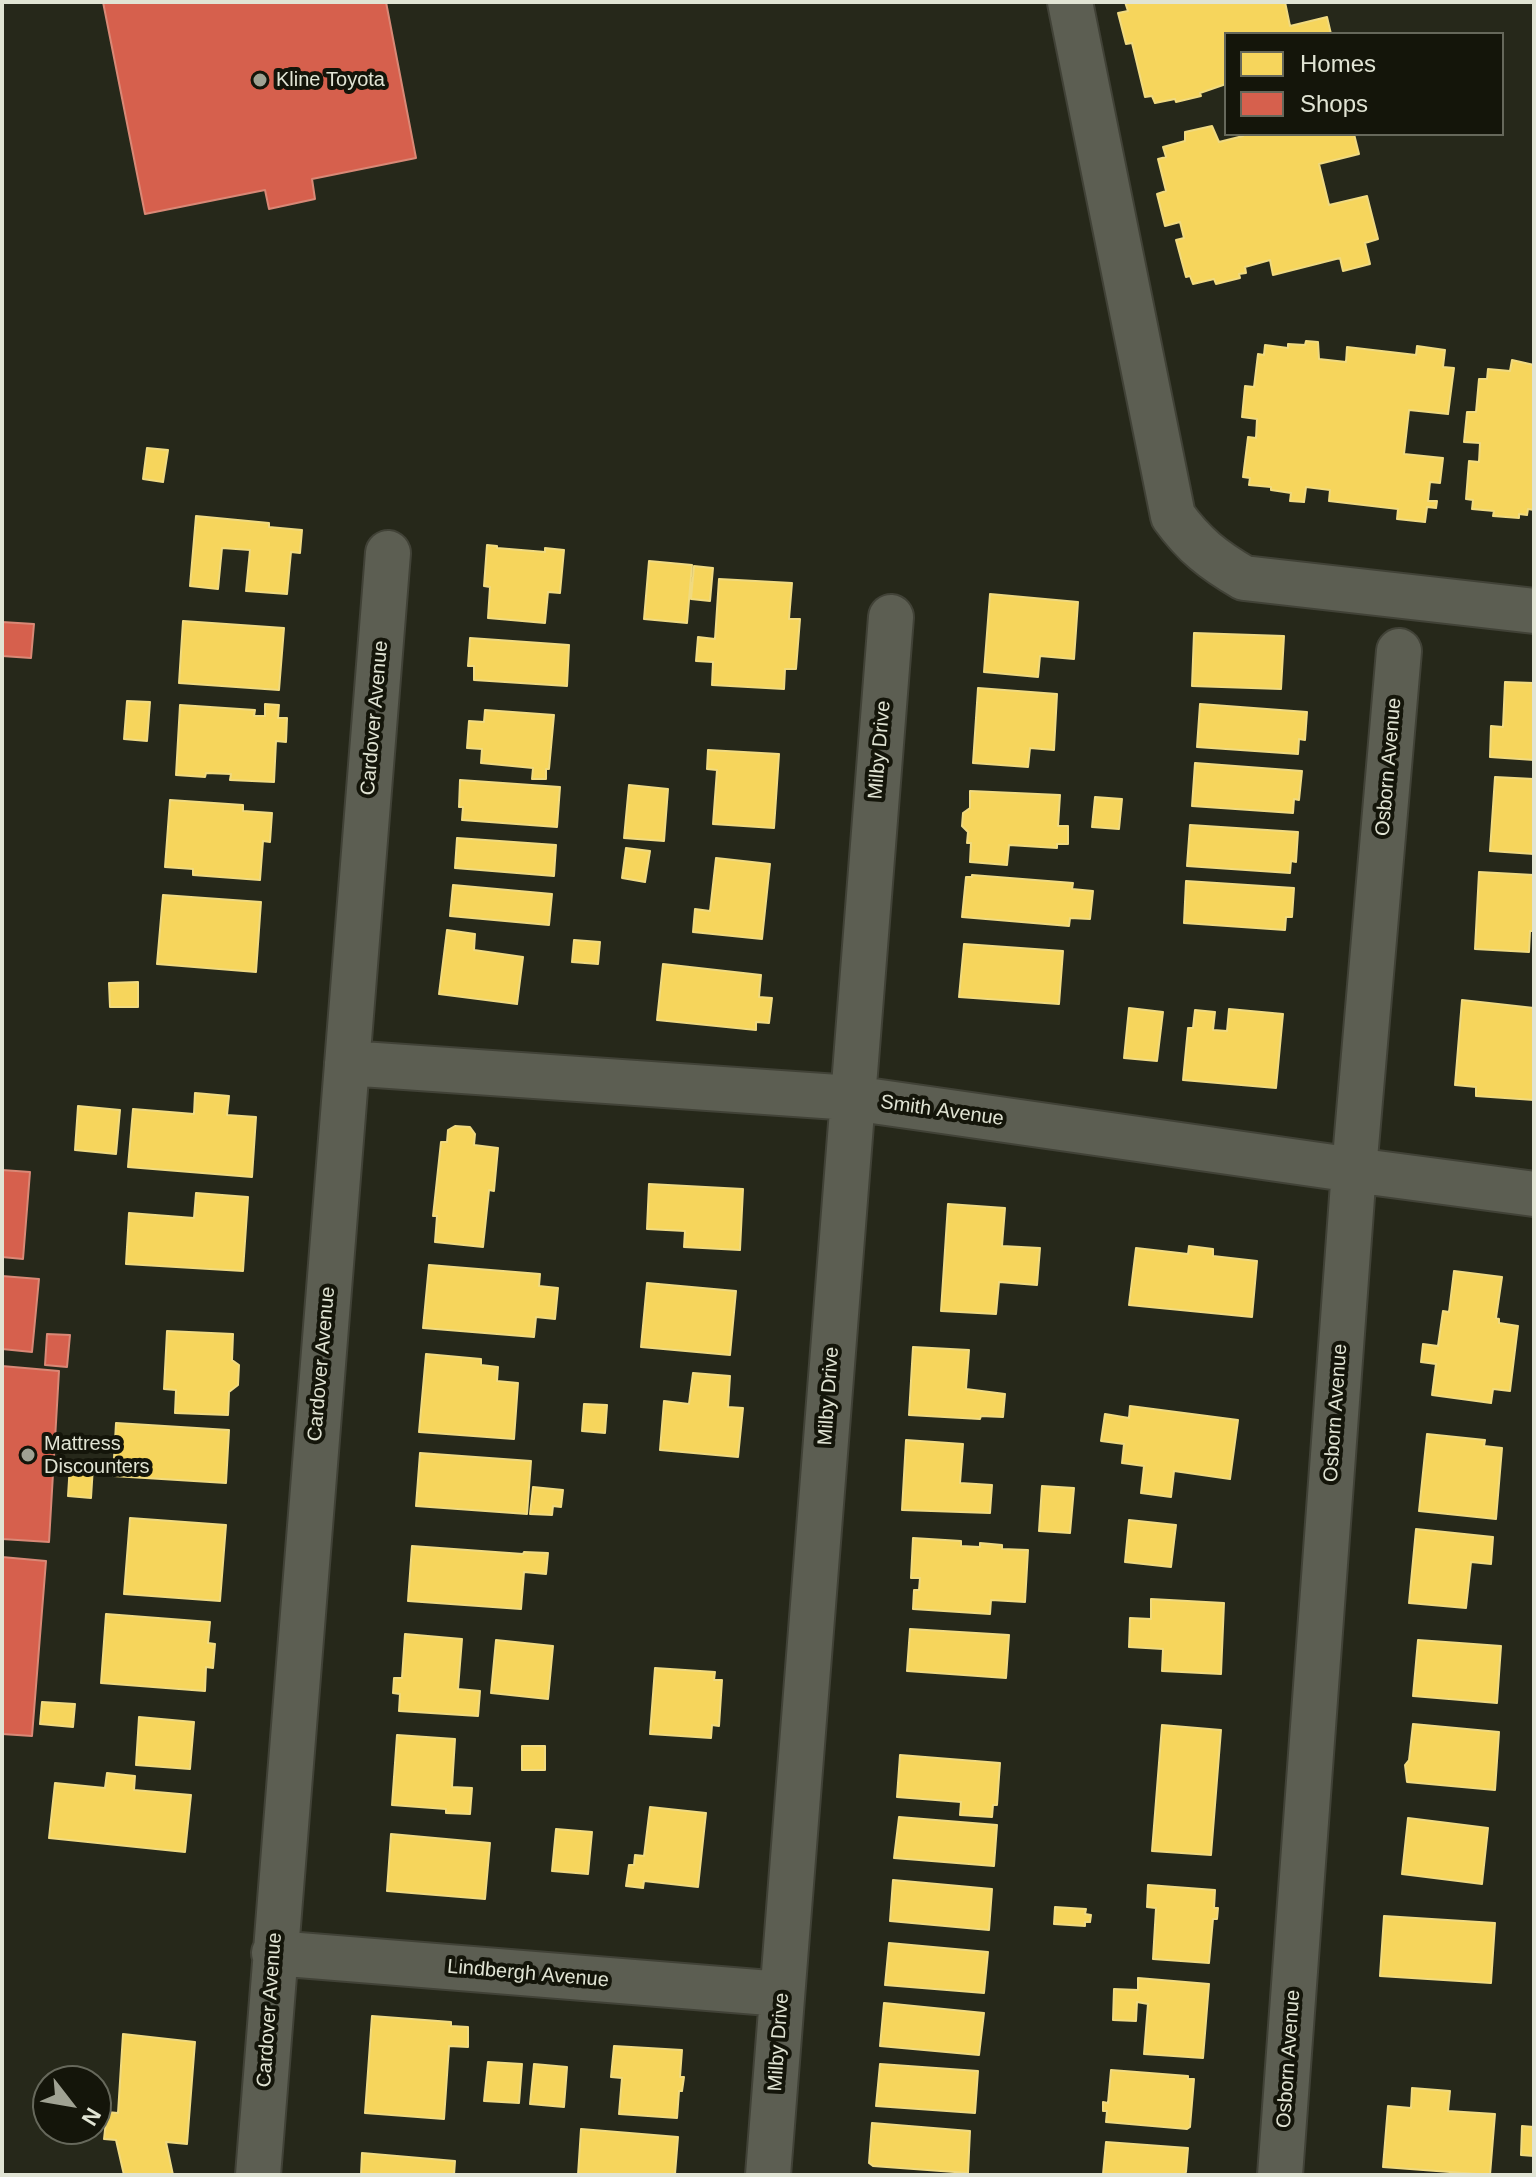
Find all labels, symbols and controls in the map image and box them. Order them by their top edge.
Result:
legend [1224,32,1504,136]
text: Homes [1300,50,1376,77]
place label: Kline Toyota [276,68,385,92]
marker: Kline Toyota [251,71,269,89]
text: Shops [1300,90,1368,117]
street label: Cardover Avenue [356,640,394,796]
street label: Osborn Avenue [1371,697,1407,837]
street label: Milby Drive [864,700,896,800]
street label: Smith Avenue [879,1090,1005,1132]
street label: Cardover Avenue [303,1286,341,1442]
street label: Osborn Avenue [1319,1343,1353,1483]
street label: Milby Drive [814,1346,844,1446]
place label: Mattress Discounters [44,1432,150,1479]
marker: Mattress Discounters [19,1446,37,1464]
street label: Cardover Avenue [253,1932,287,2088]
street label: Lindbergh Avenue [446,1955,610,1993]
street label: Osborn Avenue [1272,1989,1306,2129]
street label: Milby Drive [764,1992,794,2092]
north arrow [32,2065,112,2145]
text: N [76,2103,106,2130]

